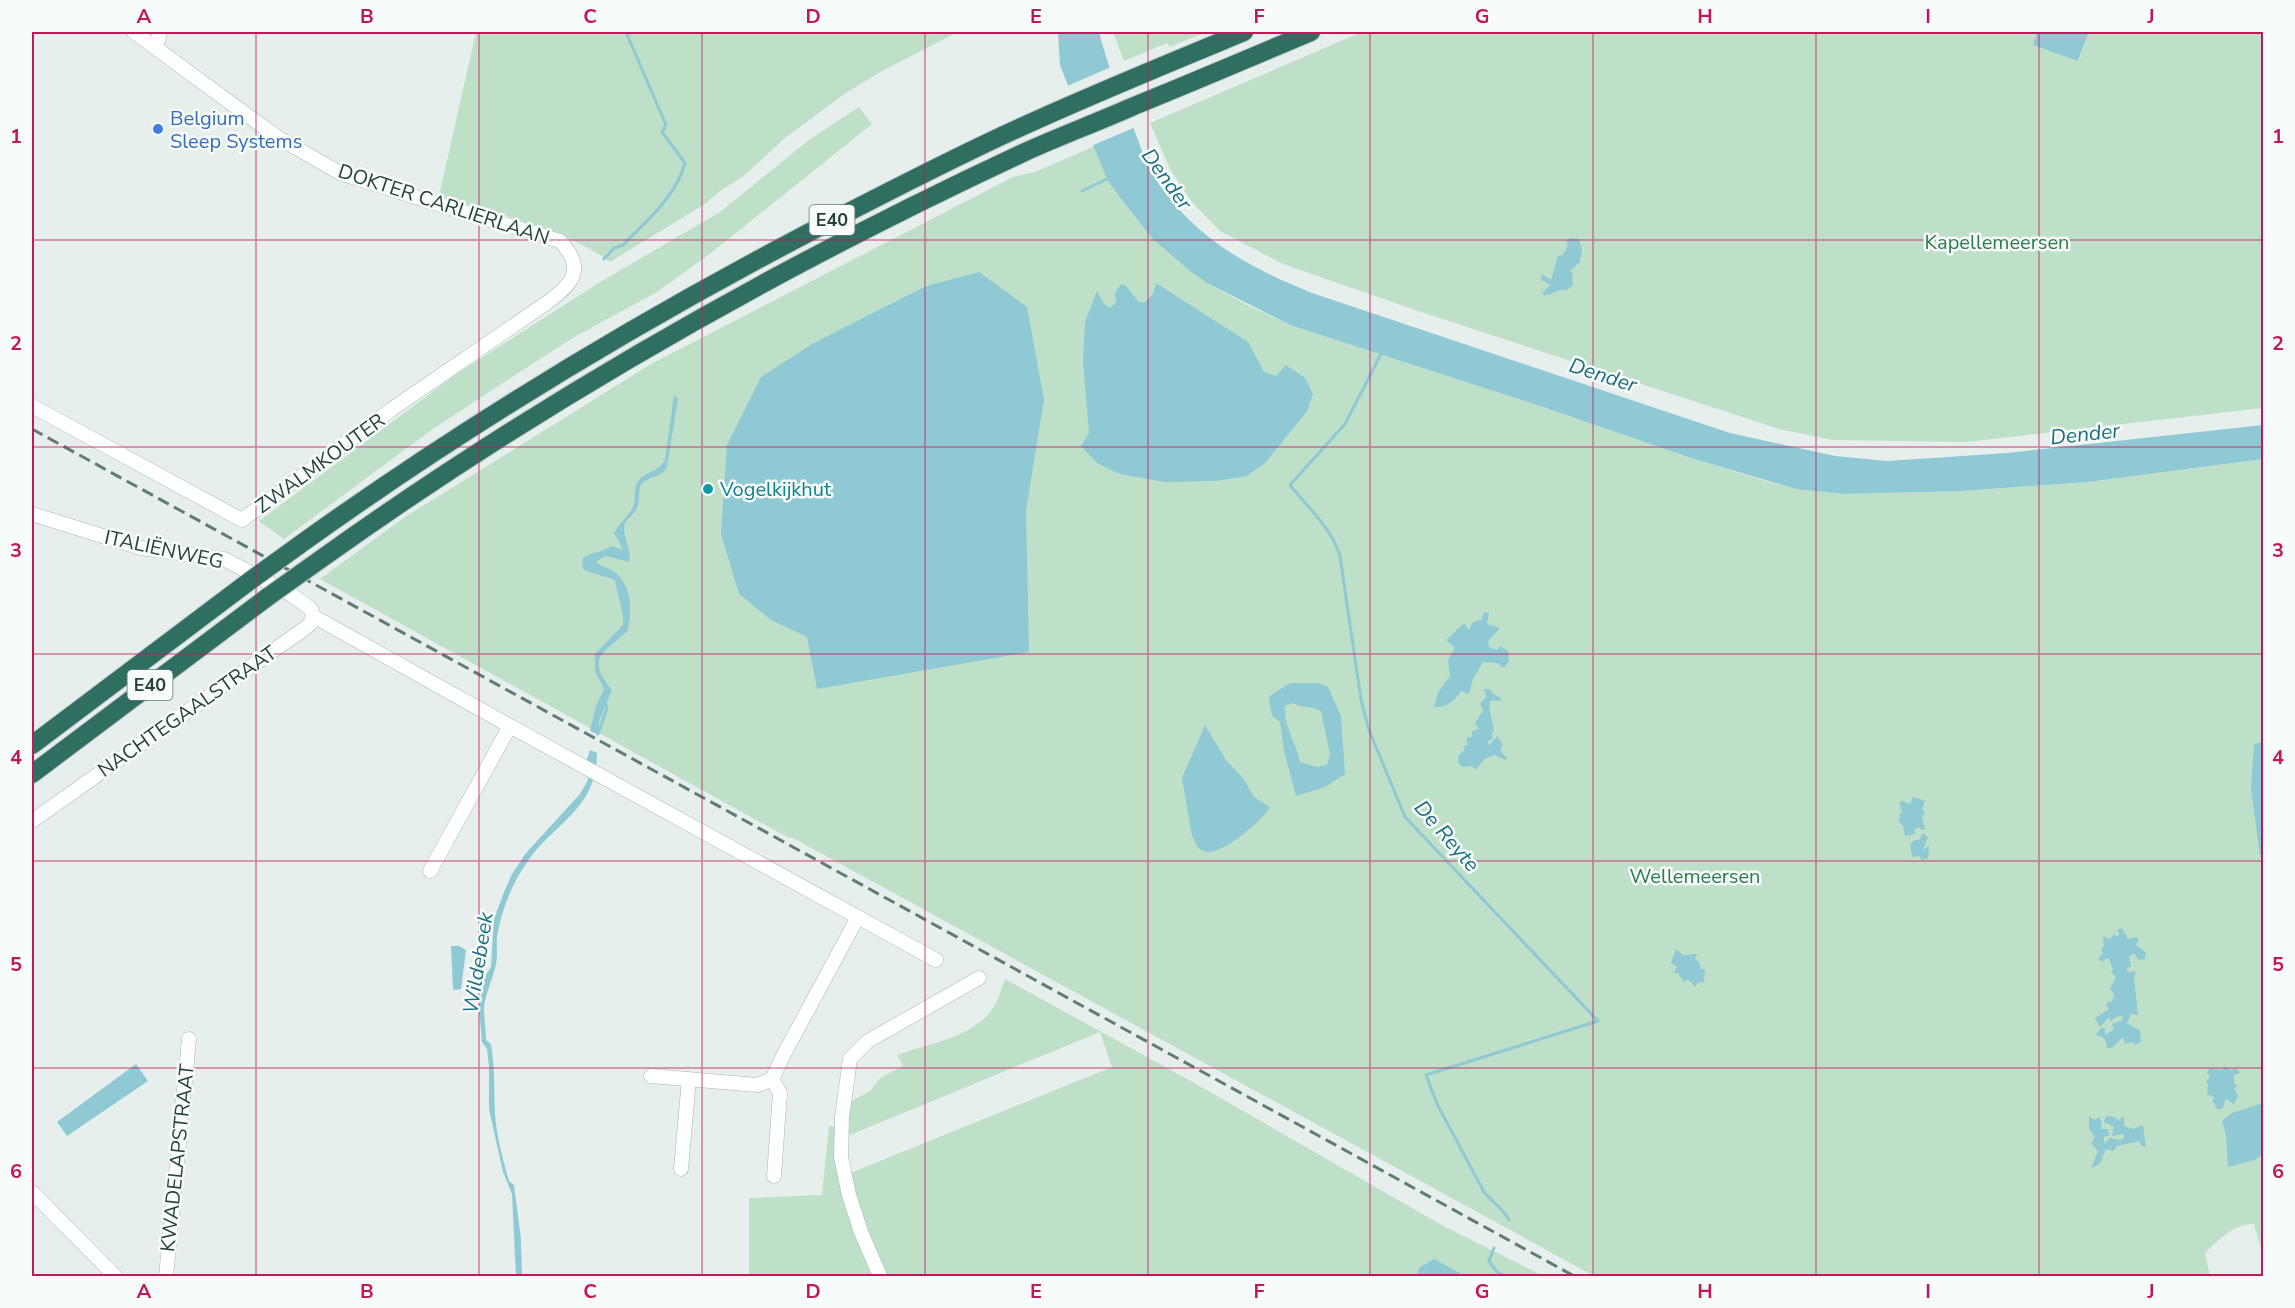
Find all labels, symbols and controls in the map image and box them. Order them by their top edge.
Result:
text: A [137,3,152,30]
text: B [360,3,374,30]
text: C [583,3,597,30]
text: D [805,3,821,30]
text: E [1030,3,1042,30]
text: F [1253,3,1265,30]
text: G [1475,3,1489,30]
text: H [1697,3,1713,30]
text: I [1925,3,1931,30]
text: J [2146,3,2155,30]
place label: Belgium Sleep Systems [170,105,302,155]
marker: Belgium Sleep Systems [151,122,165,136]
text: 1 [10,123,22,150]
text: 1 [2272,123,2284,150]
water label: Dender [1135,143,1199,216]
street label: DOKTER CARLIERLAAN [335,158,553,251]
road number: E40 [810,205,854,235]
park label: Kapellemeersen [1925,229,2069,256]
text: 2 [10,330,22,357]
text: 2 [2272,330,2284,357]
water label: Dender [1566,351,1641,399]
street label: ZWALMKOUTER [250,407,391,520]
water label: Dender [2049,416,2122,452]
place label: Vogelkijkhut [719,476,832,503]
marker: Vogelkijkhut [701,482,715,496]
street label: ITALIËNWEG [102,524,226,575]
text: 3 [10,537,22,564]
text: 3 [2272,537,2284,564]
street label: NACHTEGAALSTRAAT [93,639,282,783]
road number: E40 [128,670,172,700]
text: 4 [10,744,22,771]
text: 4 [2272,744,2284,771]
water label: De Reyte [1408,794,1486,878]
park label: Wellemeersen [1630,863,1760,890]
water label: Wildebeek [456,910,500,1016]
text: 5 [10,951,22,978]
text: 5 [2272,951,2284,978]
street label: KWADELAPSTRAAT [154,1063,201,1253]
text: 6 [10,1158,22,1185]
text: 6 [2272,1158,2284,1185]
text: A [137,1278,152,1305]
text: B [360,1278,374,1305]
text: C [583,1278,597,1305]
text: D [805,1278,821,1305]
text: E [1030,1278,1042,1305]
text: F [1253,1278,1265,1305]
text: G [1475,1278,1489,1305]
text: H [1697,1278,1713,1305]
text: I [1925,1278,1931,1305]
text: J [2146,1278,2155,1305]

